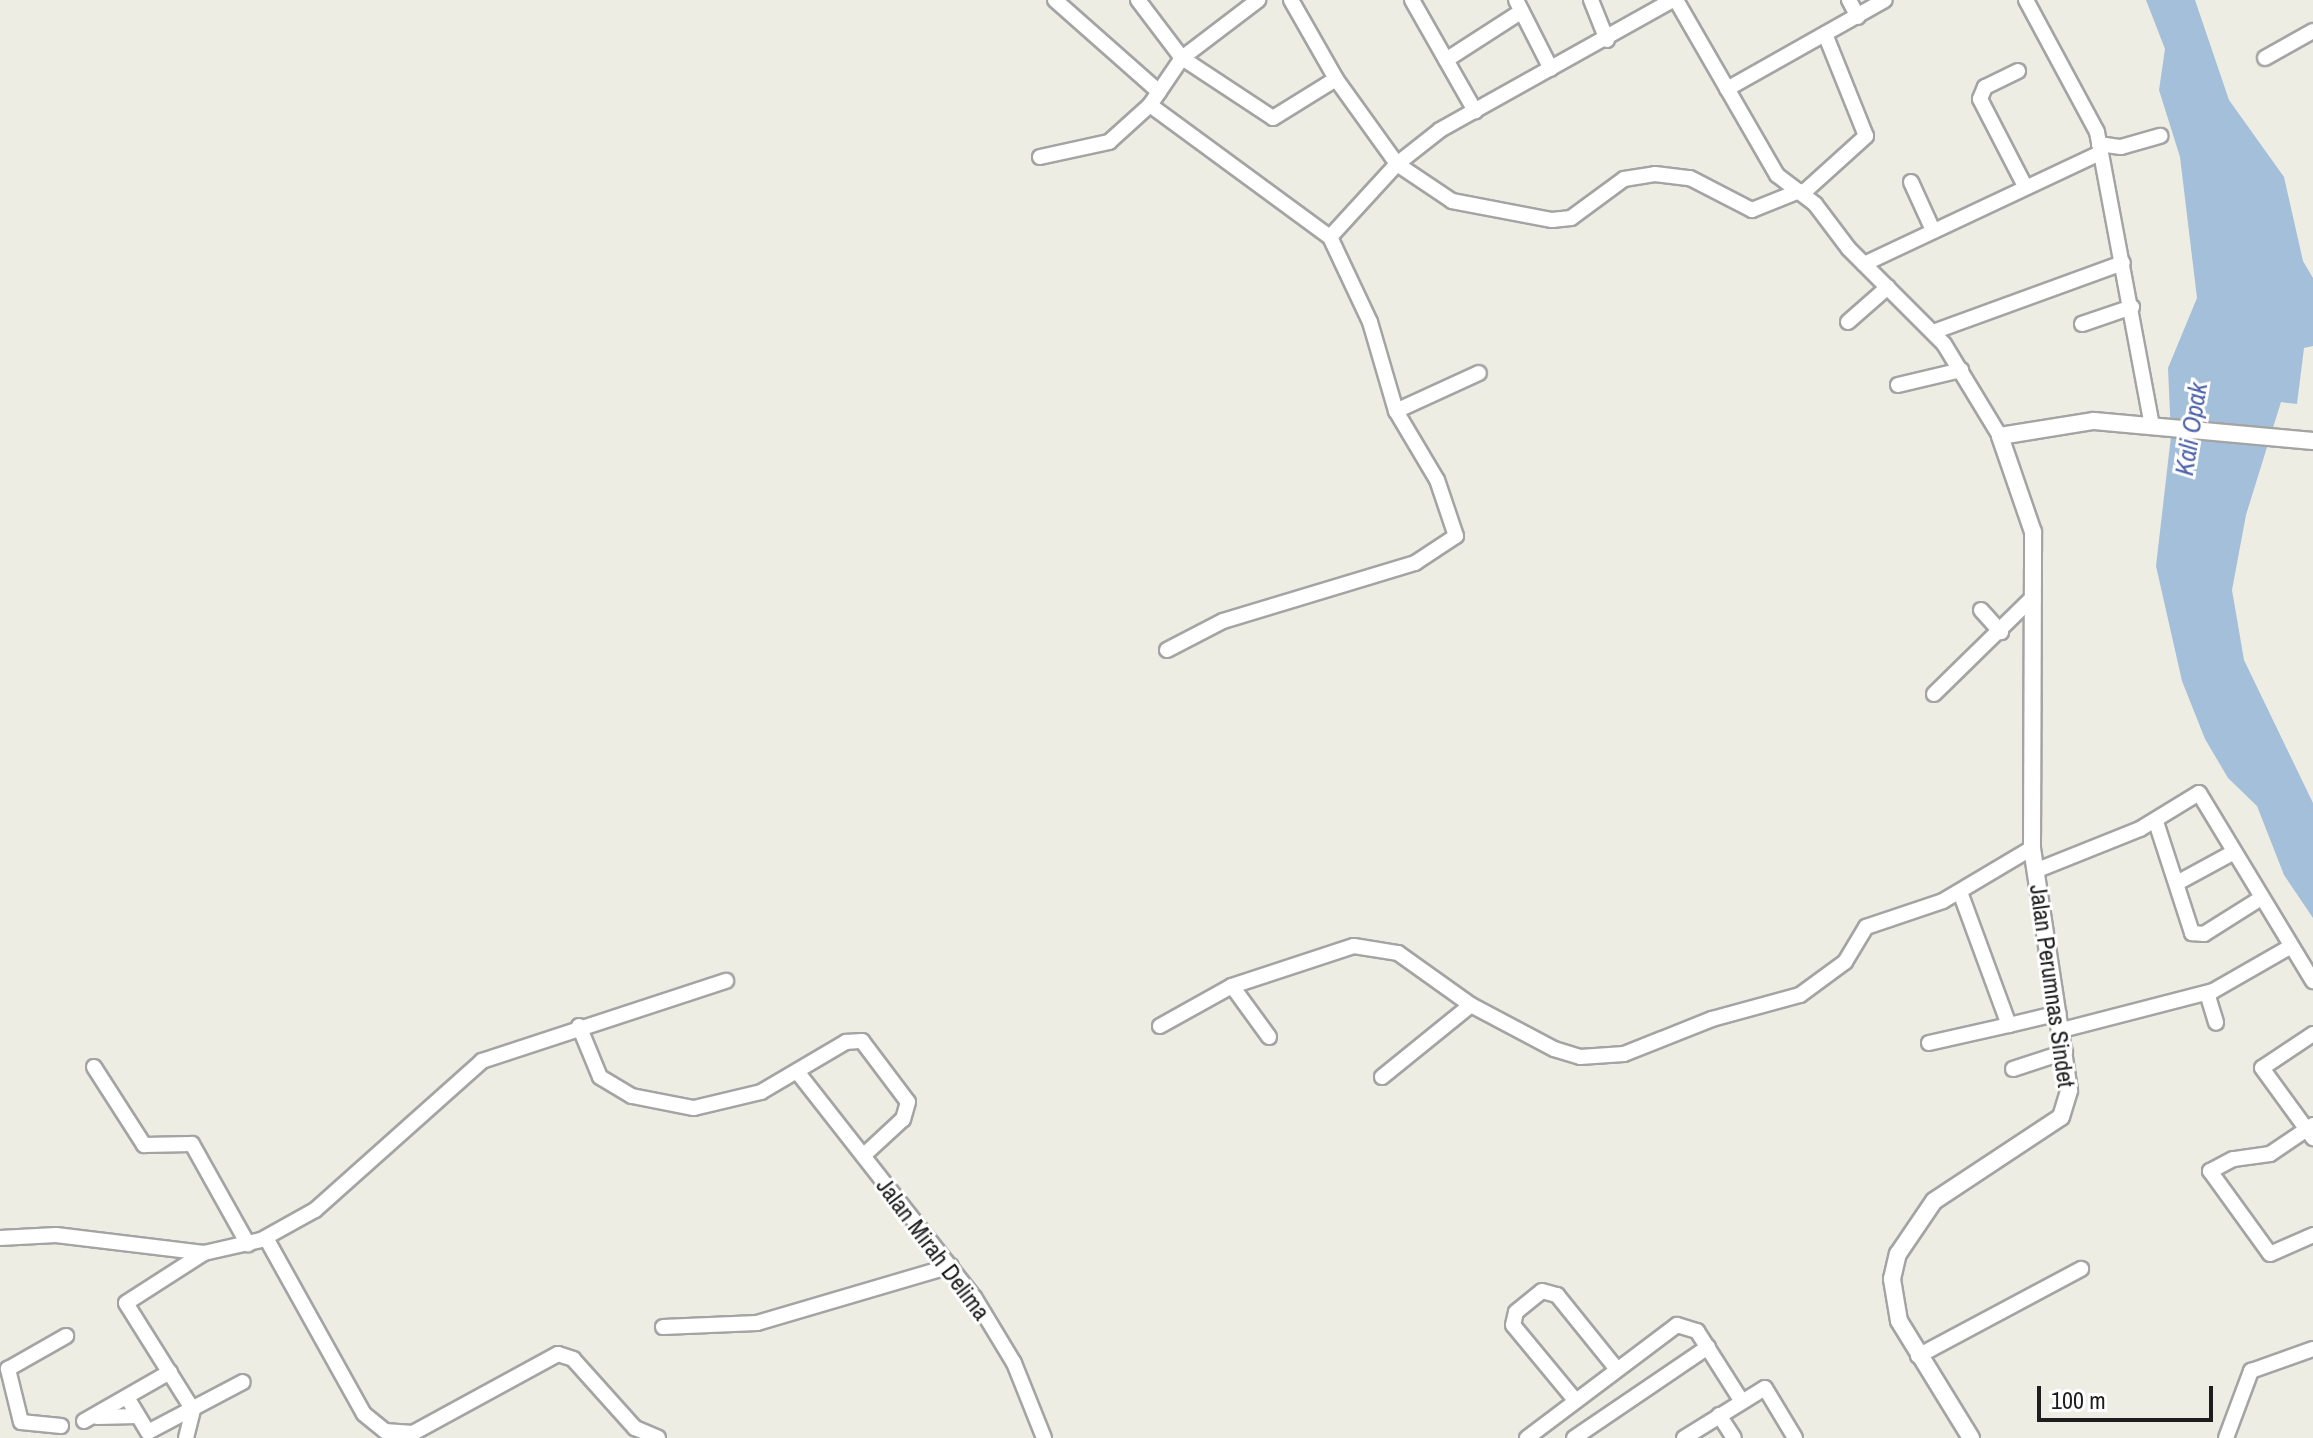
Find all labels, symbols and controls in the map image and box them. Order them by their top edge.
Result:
water label: Kali Opak [2168,380,2214,478]
street label: Jalan Perumnas Sindet [2024,883,2080,1089]
street label: Jalan Mirah Delima [870,1172,996,1326]
scale bar [2041,1370,2217,1420]
text: 100 m [2051,1384,2106,1416]

